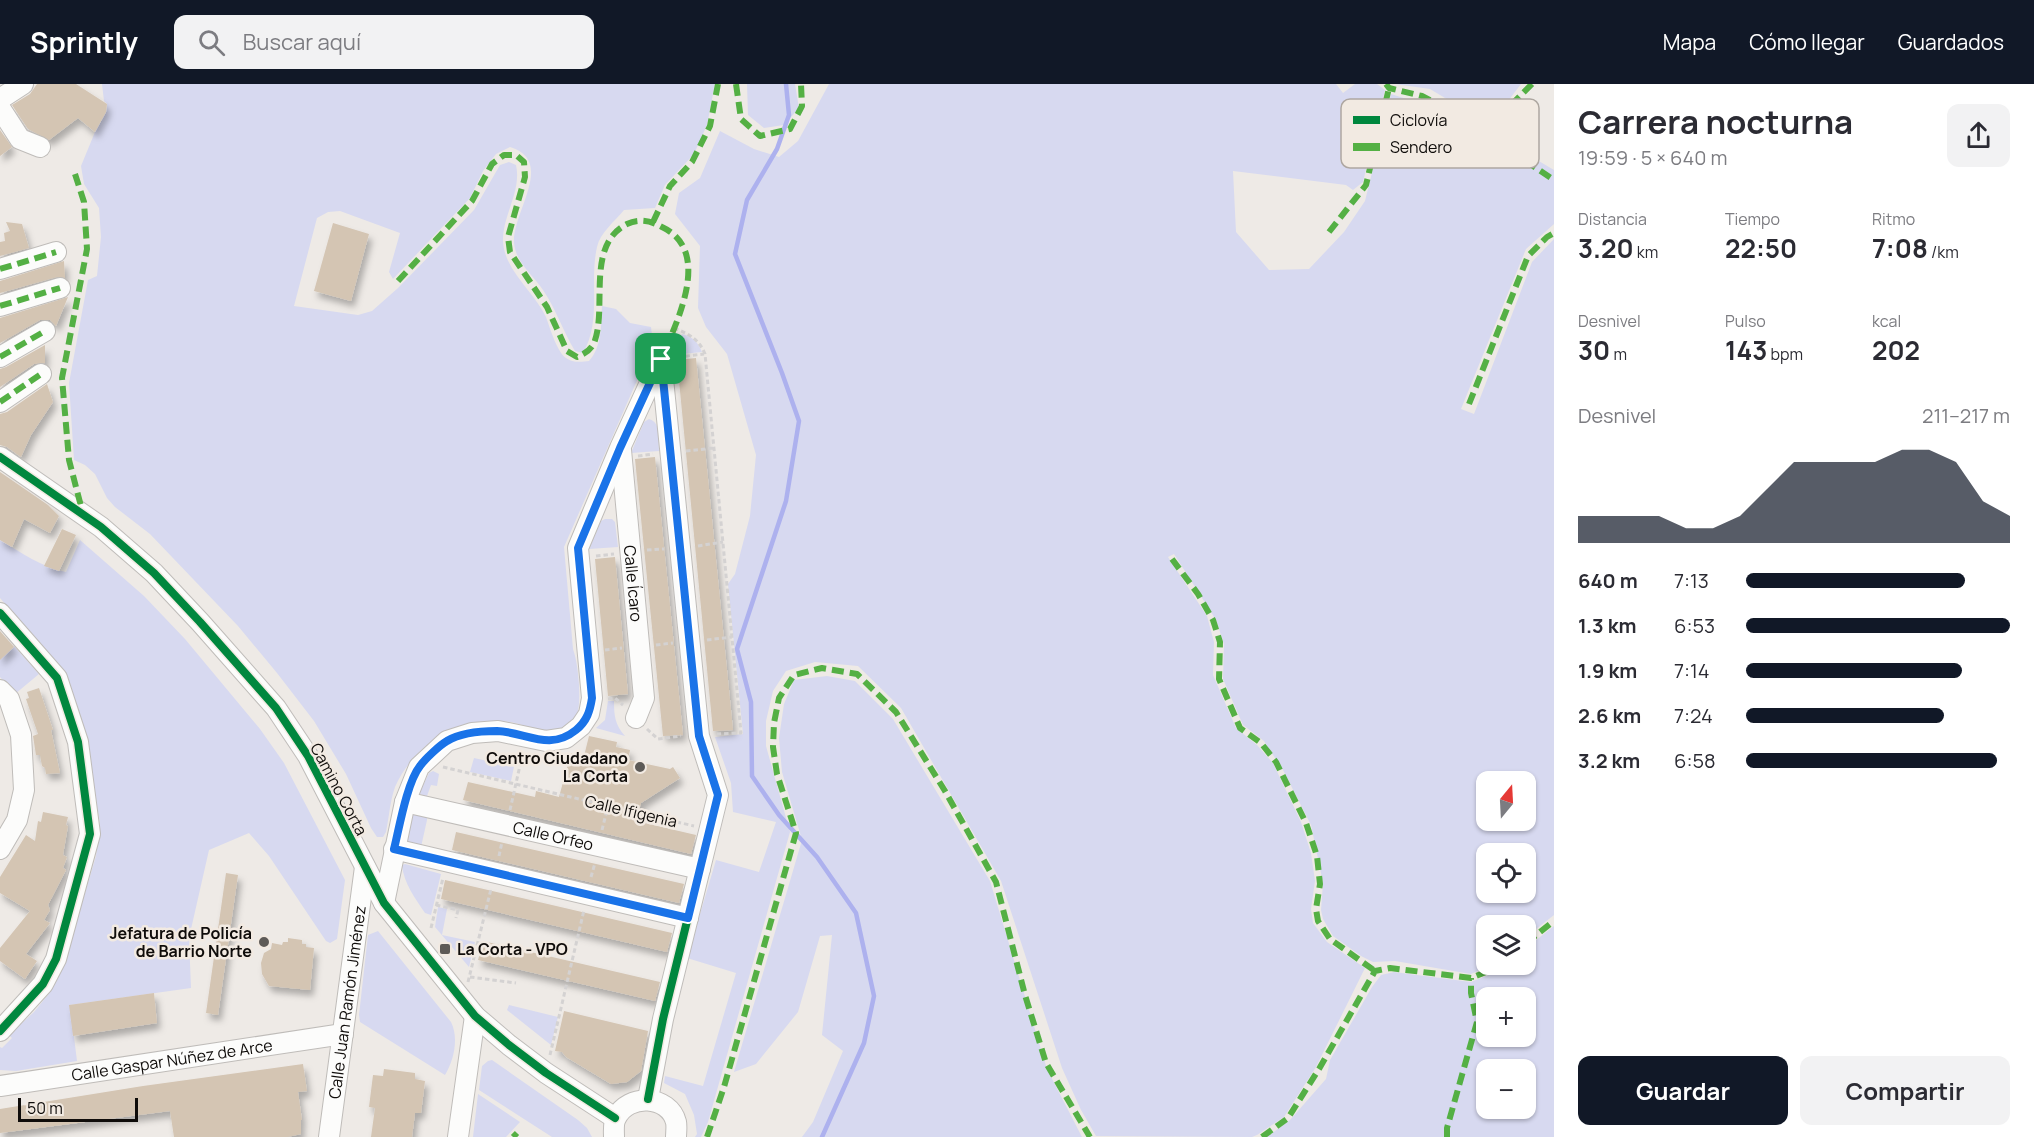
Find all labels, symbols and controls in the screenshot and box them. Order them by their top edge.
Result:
search box [174,15,594,69]
text: Sprintly [30,23,138,61]
icon: search [195,26,228,59]
text: Buscar aquí [243,27,361,57]
text: Mapa [1663,28,1716,56]
text: Cómo llegar [1749,28,1865,56]
text: Guardados [1898,28,2004,56]
legend [1341,99,1539,168]
text: Carrera nocturna [1578,99,1853,144]
button: share [1947,104,2010,167]
text: Ciclovía [1390,109,1447,131]
text: Sendero [1390,136,1452,158]
text: 19:59 · 5 × 640 m [1578,144,1727,171]
text: Distancia [1578,208,1647,230]
text: Tiempo [1725,208,1780,230]
text: Ritmo [1872,208,1915,230]
text: 3.20 [1578,230,1634,266]
text: 22:50 [1725,230,1797,266]
text: 7:08 [1872,230,1928,266]
text: km [1634,241,1658,263]
text: /km [1928,241,1959,263]
text: Desnivel [1578,310,1641,332]
text: Pulso [1725,310,1766,332]
text: kcal [1872,310,1901,332]
text: 30 [1578,332,1610,368]
text: 143 [1725,332,1767,368]
text: 202 [1872,332,1920,368]
pin [635,333,686,384]
icon: arrive [644,342,677,375]
text: m [1610,343,1627,365]
text: bpm [1767,343,1803,365]
text: Desnivel [1578,402,1656,429]
text: 211–217 m [1922,402,2010,429]
street label: Calle Ícaro [619,544,648,623]
text: 640 m [1578,567,1638,594]
text: 7:13 [1674,567,1709,594]
text: 1.3 km [1578,612,1636,639]
text: 6:53 [1674,612,1715,639]
text: 1.9 km [1578,657,1637,684]
text: 7:14 [1674,657,1710,684]
text: 2.6 km [1578,702,1641,729]
text: 7:24 [1674,702,1713,729]
street label: Camino Corta [305,739,373,839]
place label: Centro Ciudadano La Corta [486,747,628,787]
text: 3.2 km [1578,747,1640,774]
text: 6:58 [1674,747,1716,774]
marker: Centro Ciudadano La Corta [633,760,647,774]
north arrow [1476,771,1536,831]
map controls [1476,771,1536,1119]
street label: Calle Ifigenia [583,790,679,832]
street label: Calle Orfeo [511,816,596,855]
button: locate [1476,843,1536,903]
street label: Calle Juan Ramón Jiménez [323,904,371,1100]
button: layers [1476,915,1536,975]
place label: Jefatura de Policía de Barrio Norte [109,922,252,962]
marker: Jefatura de Policía de Barrio Norte [257,935,271,949]
place label: La Corta - VPO [457,938,568,960]
marker: La Corta - VPO [438,942,452,956]
button: + [1476,987,1536,1047]
street label: Calle Gaspar Núñez de Arce [70,1034,274,1086]
button: Guardar [1578,1056,1788,1125]
button: Compartir [1800,1056,2010,1125]
button: − [1476,1059,1536,1119]
scale bar [18,1095,138,1122]
text: 50 m [27,1097,63,1119]

